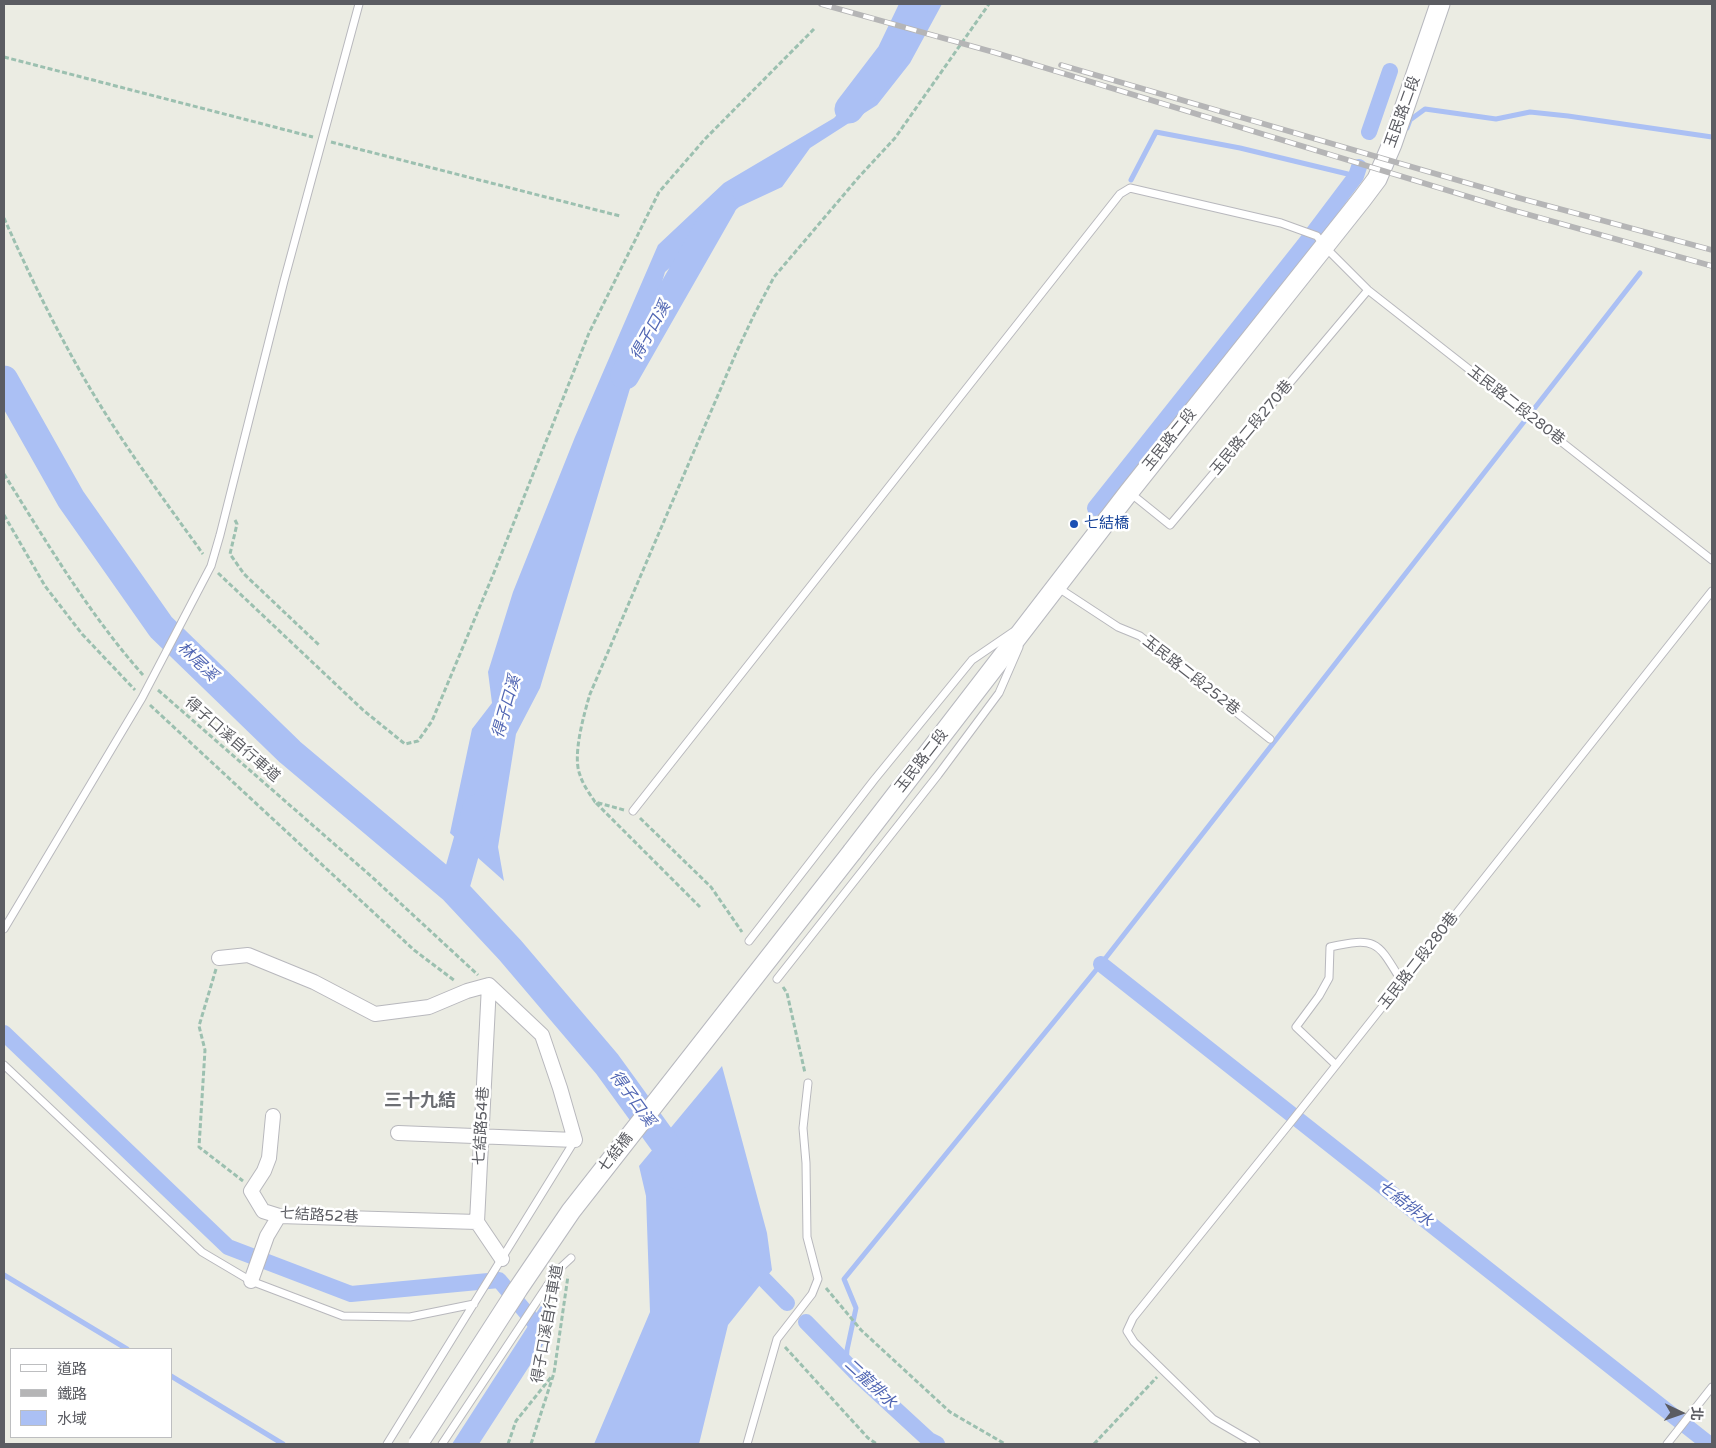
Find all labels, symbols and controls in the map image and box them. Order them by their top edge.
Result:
street label: 玉民路二段 [1382,74,1424,150]
water label: 得子口溪 [627,298,675,364]
street label: 玉民路二段280巷 [1464,363,1568,449]
street label: 玉民路二段270巷 [1207,377,1297,479]
street label: 玉民路二段 [1139,405,1201,475]
place label: 七結橋 [1084,515,1129,533]
marker: 七結橋 [1068,518,1080,530]
street label: 玉民路二段252巷 [1139,633,1243,719]
water label: 林尾溪 [173,638,221,686]
water label: 得子口溪 [489,674,525,740]
street label: 得子口溪自行車道 [181,694,283,786]
street label: 玉民路二段 [892,726,952,796]
street label: 玉民路二段280巷 [1376,909,1462,1013]
water label: 得子口溪 [605,1067,659,1131]
street label: 七結路54巷 [471,1086,493,1166]
district label: 三十九結 [384,1090,456,1112]
street label: 七結橋 [595,1130,637,1176]
water label: 七結排水 [1374,1177,1436,1231]
street label: 七結路52巷 [279,1205,359,1227]
street label: 得子口溪自行車道 [529,1263,567,1385]
legend [10,1348,172,1438]
water label: 二龍排水 [840,1355,900,1413]
text: 道路 [57,1360,87,1378]
text: 鐵路 [57,1385,87,1403]
north arrow [1656,1388,1706,1438]
text: 北 [1688,1406,1705,1421]
text: 水域 [57,1410,87,1428]

